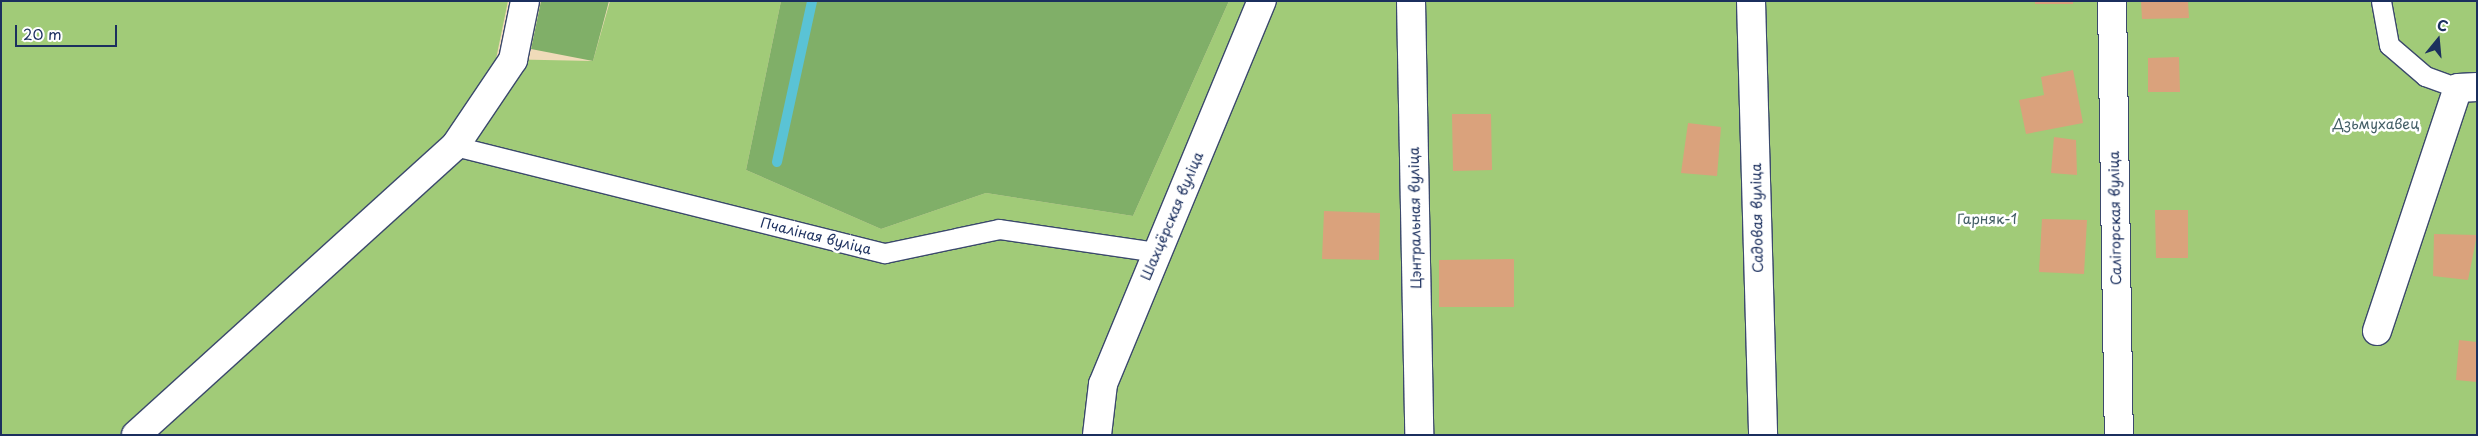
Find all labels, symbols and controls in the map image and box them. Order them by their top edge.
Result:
text: С [2434,14,2451,37]
scale bar [18,15,120,47]
north arrow [2413,15,2463,65]
text: 20 m [23,22,62,45]
park label: Дзьмухавец [2333,116,2419,132]
street label: Цэнтральная вуліца [1405,147,1425,289]
street label: Шахцёрская вуліца [1137,149,1207,283]
street label: Салігорская вуліца [2105,150,2125,286]
street label: Садовая вуліца [1748,163,1766,273]
park label: Гарняк-1 [1957,211,2017,227]
street label: Пчаліная вуліца [758,214,874,258]

